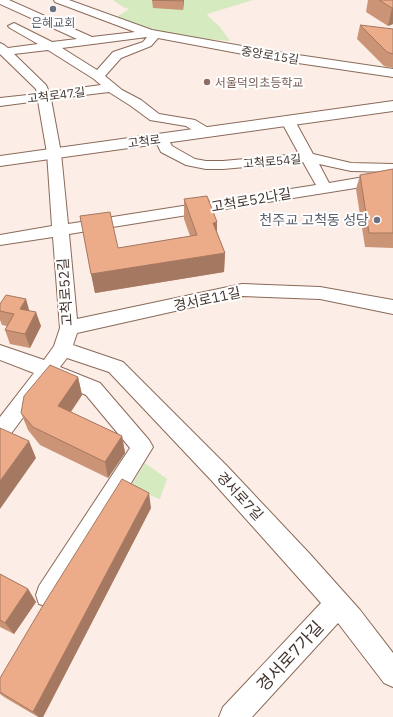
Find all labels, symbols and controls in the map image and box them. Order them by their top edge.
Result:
marker: 은혜교회 [48,4,58,14]
place label: 은혜교회 [31,15,75,30]
street label: 중앙로15길 [240,43,300,67]
place label: 서울덕의초등학교 [215,75,303,90]
marker: 서울덕의초등학교 [202,77,212,87]
street label: 고척로47길 [26,84,86,106]
street label: 고척로 [127,131,161,151]
street label: 고척로54길 [242,151,302,171]
street label: 고척로52나길 [209,184,293,216]
place label: 천주교 고척동 성당 [259,211,369,229]
marker: 천주교 고척동 성당 [372,215,382,225]
street label: 고척로52길 [54,257,76,327]
street label: 경서로11길 [172,283,242,315]
street label: 경서로7길 [213,468,267,524]
street label: 경서로7가길 [252,616,328,696]

